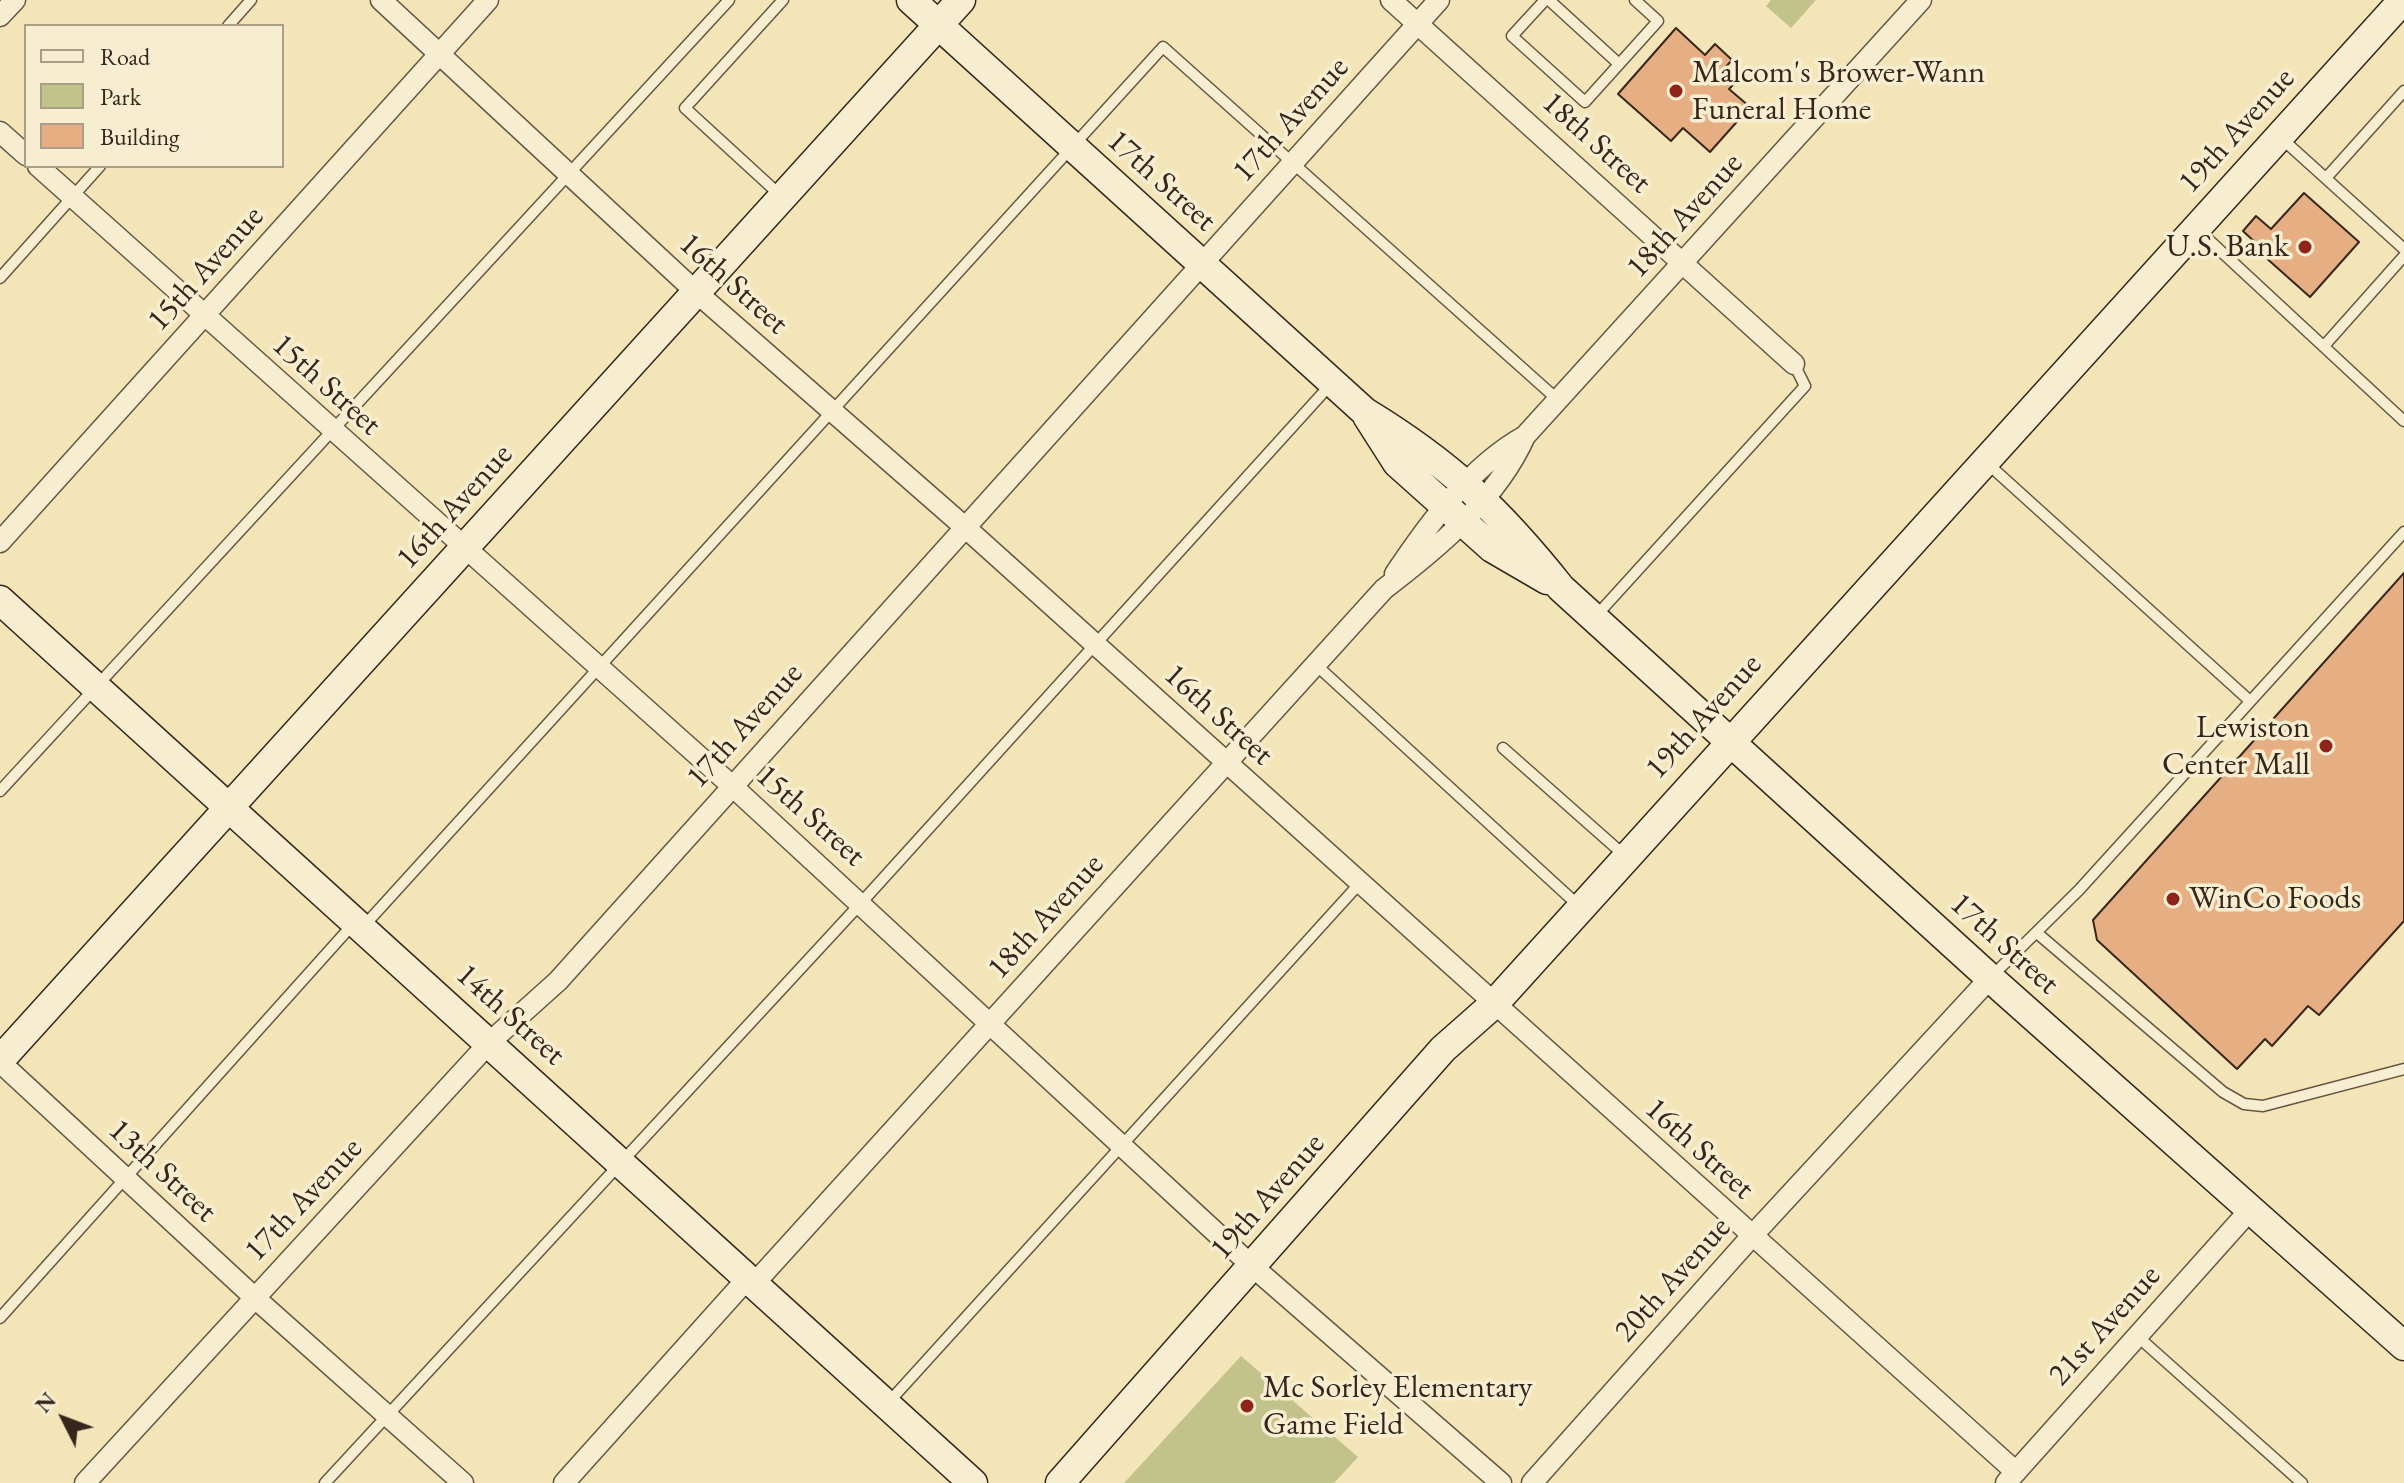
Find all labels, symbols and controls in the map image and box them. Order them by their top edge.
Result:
legend [24,24,284,168]
text: Road [100,41,150,72]
street label: 17th Avenue [1225,49,1357,191]
place label: Malcom's Brower-Wann Funeral Home [1692,54,1985,129]
street label: 19th Avenue [2171,60,2303,202]
text: Park [100,81,141,112]
marker: Malcom's Brower-Wann Funeral Home [1667,82,1685,100]
street label: 18th Street [1533,84,1659,202]
text: Building [100,121,180,152]
street label: 17th Street [1098,122,1224,240]
street label: 18th Avenue [1619,145,1751,287]
street label: 15th Avenue [140,198,272,340]
street label: 16th Street [670,225,796,343]
place label: U.S. Bank [2166,228,2289,266]
marker: U.S. Bank [2296,238,2314,256]
street label: 15th Street [263,326,389,444]
street label: 16th Avenue [389,436,521,578]
street label: 19th Avenue [1638,646,1770,788]
street label: 17th Avenue [679,655,811,797]
street label: 16th Street [1155,656,1281,774]
place label: Lewiston Center Mall [2162,709,2310,784]
marker: Lewiston Center Mall [2317,737,2335,755]
street label: 15th Street [747,757,873,875]
street label: 18th Avenue [980,846,1112,988]
place label: WinCo Foods [2189,880,2361,918]
street label: 17th Street [1941,885,2067,1003]
marker: WinCo Foods [2164,890,2182,908]
street label: 14th Street [447,956,573,1074]
street label: 16th Street [1636,1090,1762,1208]
street label: 13th Street [100,1111,224,1231]
street label: 19th Avenue [1203,1126,1333,1268]
street label: 17th Avenue [237,1130,371,1270]
street label: 20th Avenue [1607,1209,1739,1351]
street label: 21st Avenue [2041,1258,2169,1394]
place label: Mc Sorley Elementary Game Field [1263,1369,1533,1444]
north arrow [24,1379,104,1459]
text: N [29,1386,63,1419]
marker: Mc Sorley Elementary Game Field [1238,1397,1256,1415]

